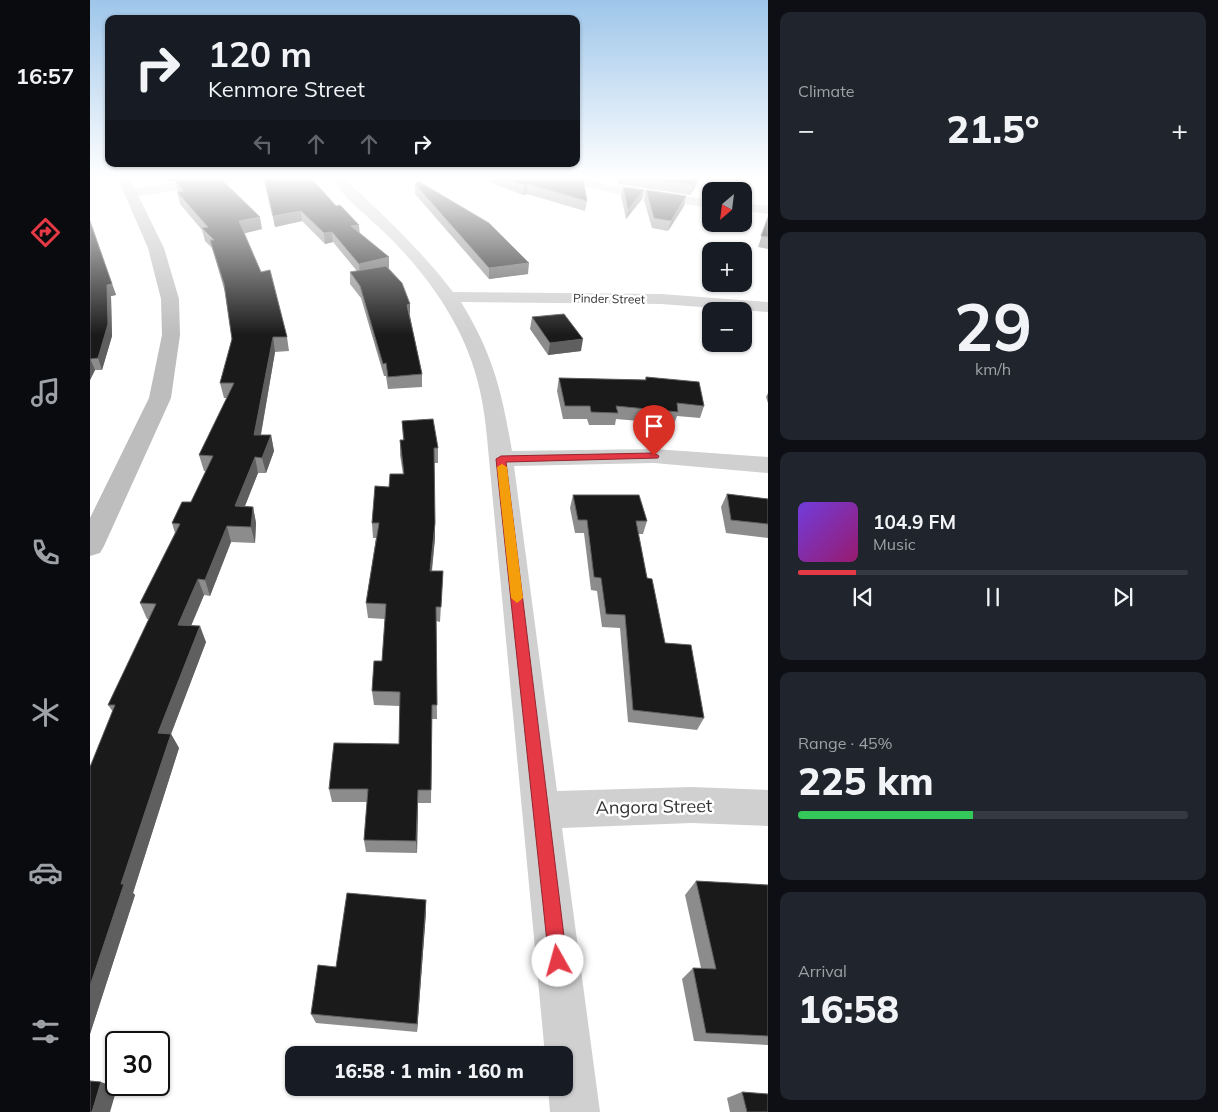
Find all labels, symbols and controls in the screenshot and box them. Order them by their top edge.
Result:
text: 120 m [208,32,312,76]
icon: right [125,35,190,100]
text: 16:57 [16,62,74,90]
text: Kenmore Street [208,75,365,103]
text: Climate [798,81,854,101]
text: 21.5° [947,105,1039,153]
text: − [798,112,815,147]
text: + [1171,112,1188,147]
icon: left [249,130,277,158]
icon: ahead [302,130,330,158]
icon: ahead [355,130,383,158]
icon: right [408,130,436,158]
north arrow [702,182,752,232]
map controls [702,182,752,352]
icon: directions [28,215,63,250]
button: + [702,242,752,292]
text: 29 [954,286,1032,367]
street label: Pinder Street [573,290,645,307]
button: − [702,302,752,352]
text: km/h [975,359,1011,379]
icon: music [28,375,63,410]
pin [633,405,675,456]
icon: arrive [640,412,668,440]
text: 104.9 FM [873,510,956,534]
text: Music [873,534,916,554]
icon: phone [28,535,63,570]
icon: previous [849,583,877,611]
icon: pause [979,583,1007,611]
icon: next [1109,583,1137,611]
icon: climate [28,695,63,730]
text: Range · 45% [798,733,893,753]
text: 225 km [798,757,934,805]
street label: Angora Street [595,794,713,819]
icon: car [28,855,63,890]
position arrow [531,934,583,986]
text: Arrival [798,961,847,981]
text: 16:58 [798,985,899,1033]
icon: filters [28,1014,63,1049]
speed limit sign: 30 [105,1031,170,1096]
text: 16:58 · 1 min · 160 m [334,1059,524,1083]

